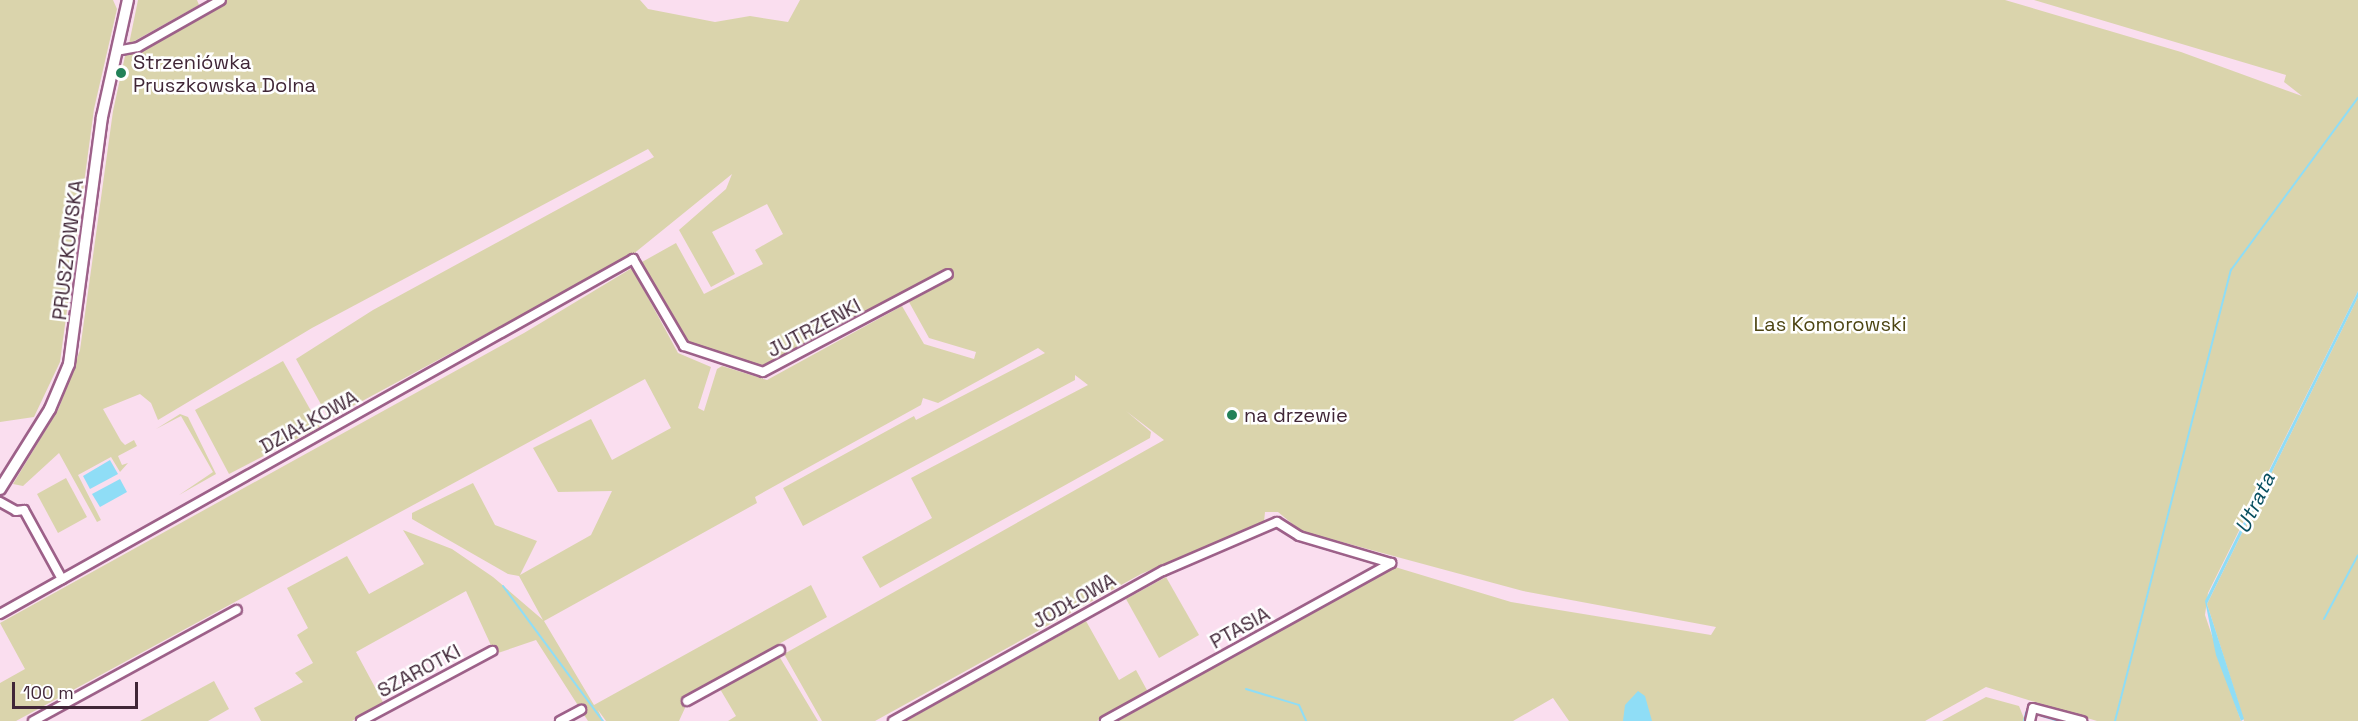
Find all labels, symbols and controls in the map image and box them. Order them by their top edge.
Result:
place label: Strzeniówka Pruszkowska Dolna [133,50,316,97]
marker: Strzeniówka Pruszkowska Dolna [114,66,128,80]
street label: PRUSZKOWSKA [47,179,89,321]
street label: JUTRZENKI [763,293,865,363]
park label: Las Komorowski [1753,312,1907,336]
street label: DZIAŁKOWA [256,385,362,459]
place label: na drzewie [1244,403,1348,427]
marker: na drzewie [1225,408,1239,422]
water label: Utrata [2230,469,2280,537]
street label: JODŁOWA [1028,568,1120,634]
street label: PTASIA [1206,602,1274,654]
street label: SZAROTKI [373,639,465,703]
scale bar [15,670,141,708]
text: 100 m [23,681,74,704]

